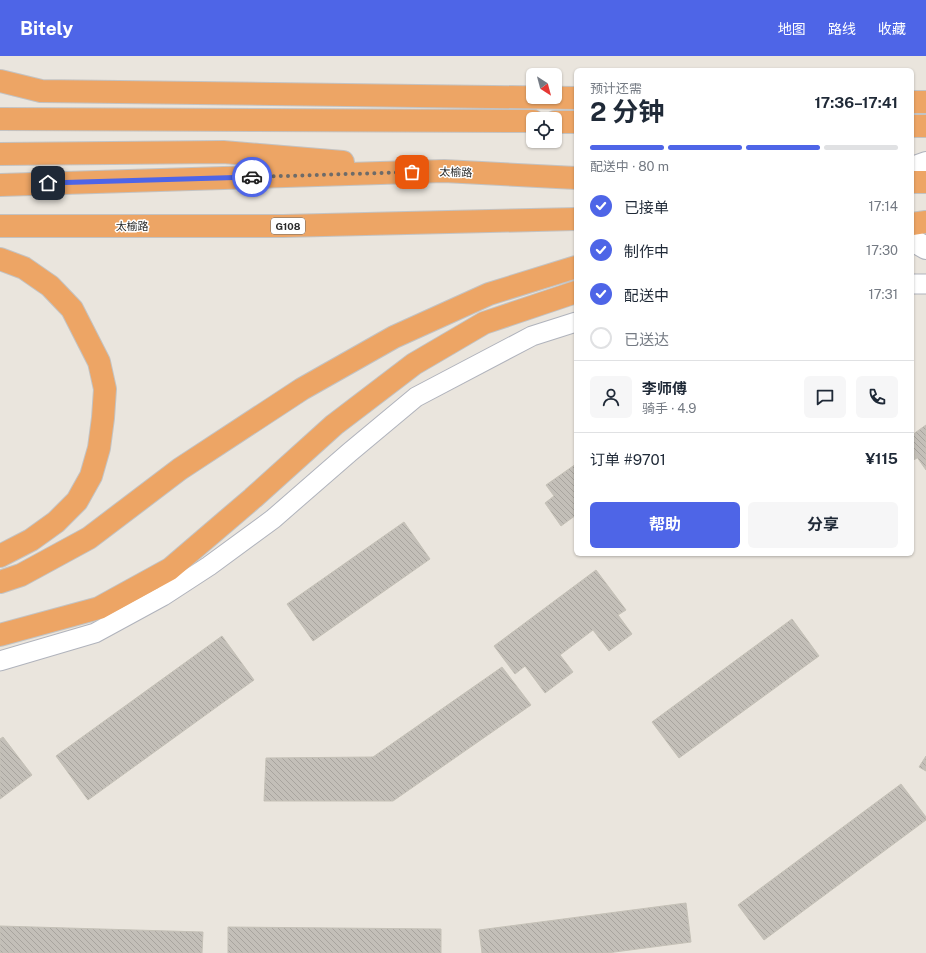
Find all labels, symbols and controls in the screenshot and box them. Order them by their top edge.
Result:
text: Bitely [20,17,73,39]
text: 地图 [778,21,806,37]
text: 路线 [828,21,856,37]
text: 收藏 [878,21,906,37]
north arrow [526,68,562,104]
map controls [526,68,562,148]
text: 预计还需 [590,81,642,96]
text: 17:36–17:41 [814,94,898,111]
text: 2 分钟 [590,96,664,127]
button: locate [526,112,562,148]
pin [395,155,429,189]
courier [232,157,272,197]
text: 配送中 · 80 m [590,159,669,174]
icon: bag [401,161,423,183]
street label: 太榆路 [439,165,473,179]
pin [31,166,65,200]
icon: car [241,166,263,188]
icon: home [37,172,59,194]
icon: check [590,195,612,217]
text: 已接单 [624,199,669,216]
text: 17:14 [869,199,898,214]
road number: G108 [271,218,305,234]
street label: 太榆路 [116,220,149,232]
icon: check [590,239,612,261]
text: 制作中 [624,243,669,260]
text: 17:30 [866,243,898,258]
icon: check [590,283,612,305]
text: 配送中 [624,287,669,304]
text: 17:31 [868,287,898,302]
text: 已送达 [624,331,669,348]
button: person [590,376,632,418]
button: chat [804,376,846,418]
button: phone [856,376,898,418]
text: 李师傅 [642,380,687,397]
text: 骑手 · 4.9 [642,401,696,416]
text: ¥115 [865,450,898,467]
text: 订单 #9701 [590,451,666,468]
button: 帮助 [590,502,740,548]
button: 分享 [748,502,898,548]

